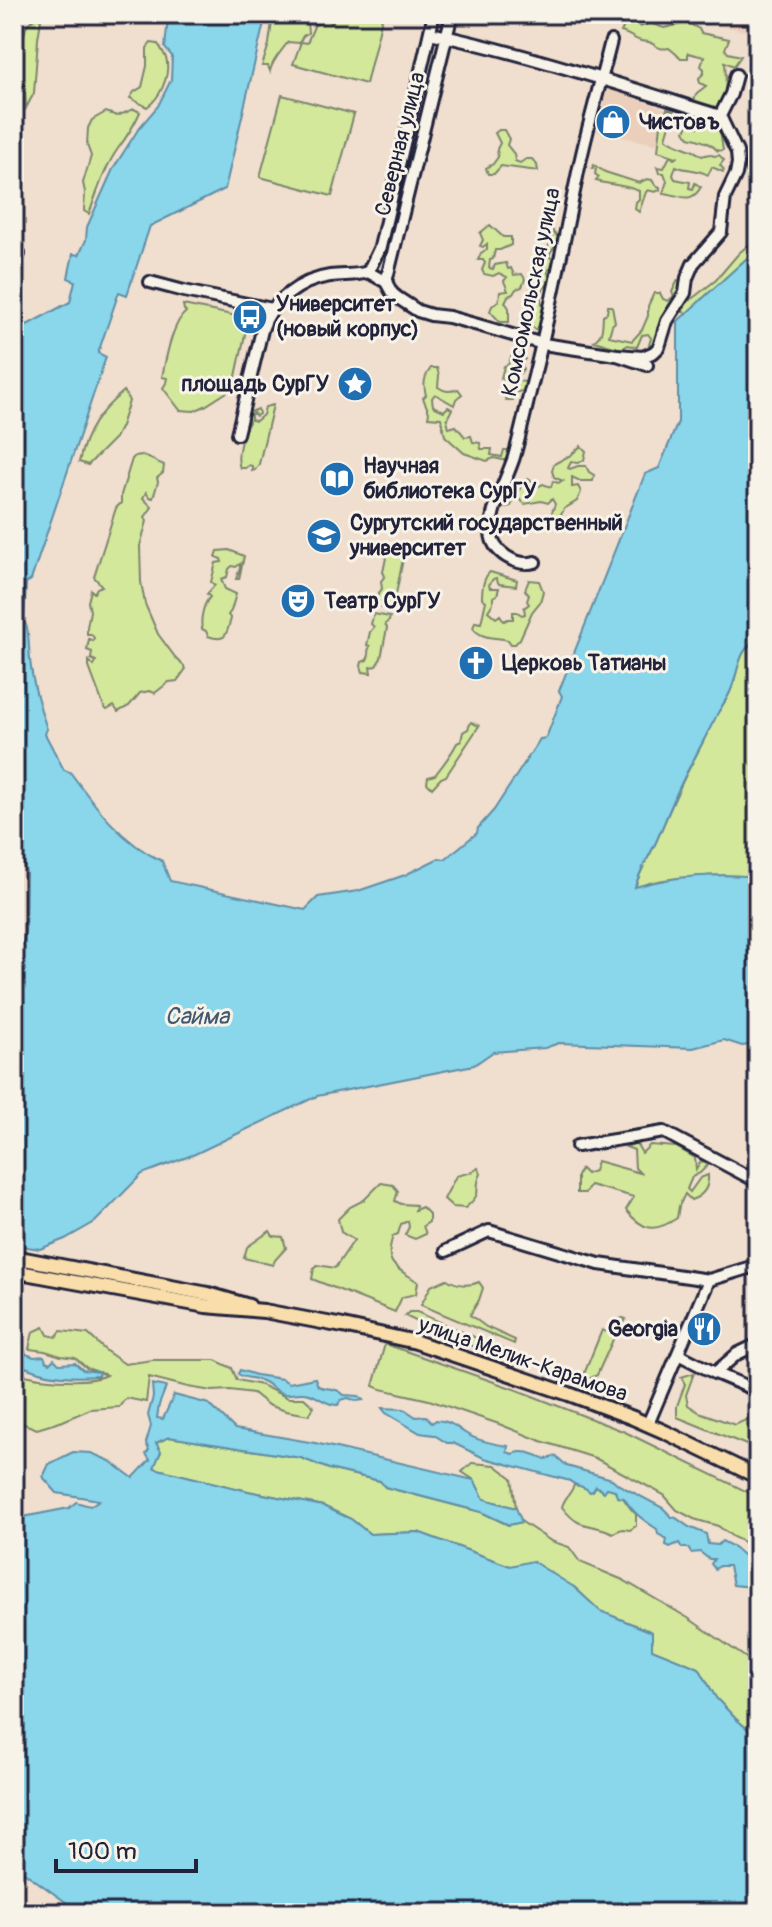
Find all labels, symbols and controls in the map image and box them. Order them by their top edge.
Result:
street label: Северная улица [369,69,431,219]
shop icon: Чистовъ [594,103,632,141]
place label: Чистовъ [639,108,720,136]
street label: Комсомольская улица [495,185,567,399]
place label: Университет (новый корпус) [276,290,419,343]
bus stop icon: Университет (новый корпус) [231,298,269,336]
place icon: площадь СурГУ [336,365,374,403]
place label: площадь СурГУ [181,370,330,398]
place label: Научная библиотека СурГУ [363,452,537,505]
library icon: Научная библиотека СурГУ [318,460,356,498]
place label: Сургутский государственный университет [349,509,623,562]
school or university icon: Сургутский государственный университет [305,517,343,555]
theatre icon: Театр СурГУ [279,582,317,620]
place label: Театр СурГУ [323,587,441,615]
church icon: Церковь Татианы [457,644,495,682]
place label: Церковь Татианы [502,649,666,677]
water label: Сайма [165,1002,231,1031]
street label: улица Мелик-Карамова [414,1310,631,1408]
restaurant icon: Georgia [685,1310,723,1348]
place label: Georgia [608,1315,678,1343]
scale bar [56,1823,196,1873]
text: 100 m [68,1837,137,1866]

